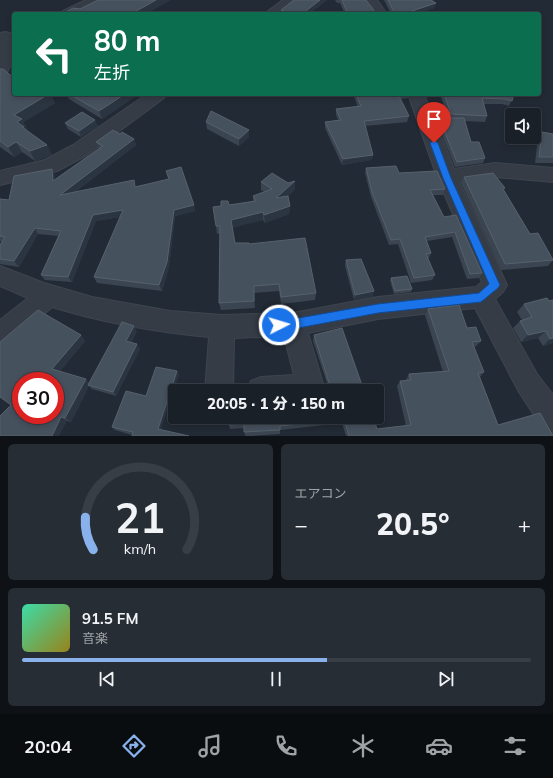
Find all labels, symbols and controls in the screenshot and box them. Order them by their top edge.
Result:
text: 80 m [94,23,160,58]
icon: left [28,28,80,80]
text: 左折 [94,61,130,84]
pin [417,102,451,143]
icon: arrive [423,108,445,130]
map controls [505,108,541,144]
button: sound [505,108,541,144]
position arrow [258,304,300,346]
speed limit sign: 30 [12,372,64,424]
text: 20:05 · 1 分 · 150 m [207,394,345,413]
text: エアコン [295,485,347,501]
text: 21 [115,491,165,543]
text: 20.5° [376,505,449,543]
text: − [295,511,308,539]
text: + [518,511,531,539]
text: km/h [124,540,156,558]
text: 91.5 FM [82,609,138,628]
text: 音楽 [82,630,108,646]
icon: previous [96,668,118,690]
icon: pause [265,668,287,690]
icon: next [435,668,457,690]
icon: directions [120,732,148,760]
icon: music [196,732,224,760]
icon: phone [272,732,300,760]
icon: climate [349,732,377,760]
icon: car [425,732,453,760]
icon: filters [501,732,529,760]
text: 20:04 [24,735,72,758]

